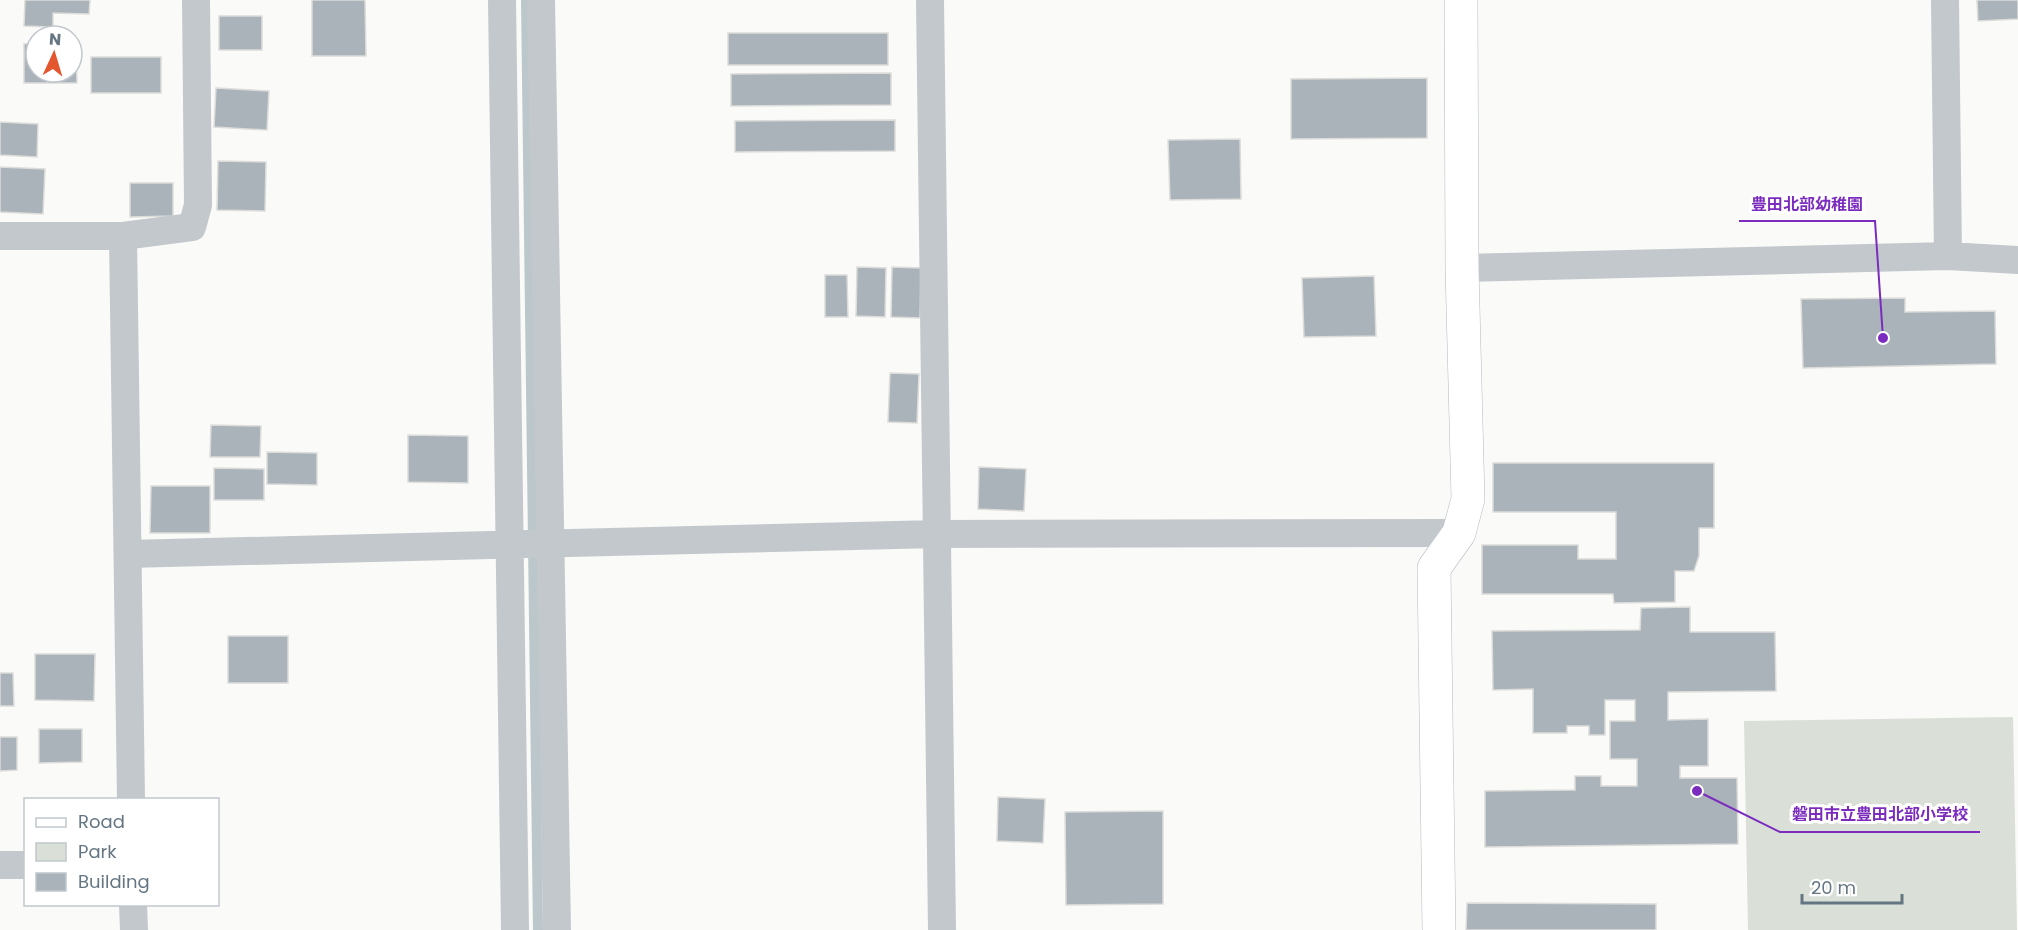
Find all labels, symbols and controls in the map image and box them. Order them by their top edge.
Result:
north arrow [24,24,84,84]
text: N [48,28,62,51]
callout: 豊田北部幼稚園 [1739,187,1875,221]
text: 豊田北部幼稚園 [1751,193,1863,216]
legend [24,798,219,906]
callout: 磐田市立豊田北部小学校 [1780,798,1980,832]
text: 磐田市立豊田北部小学校 [1792,803,1968,826]
text: Road [78,809,125,834]
text: Park [78,839,117,864]
scale bar [1802,867,1902,905]
text: Building [78,869,150,894]
text: 20 m [1811,875,1856,900]

